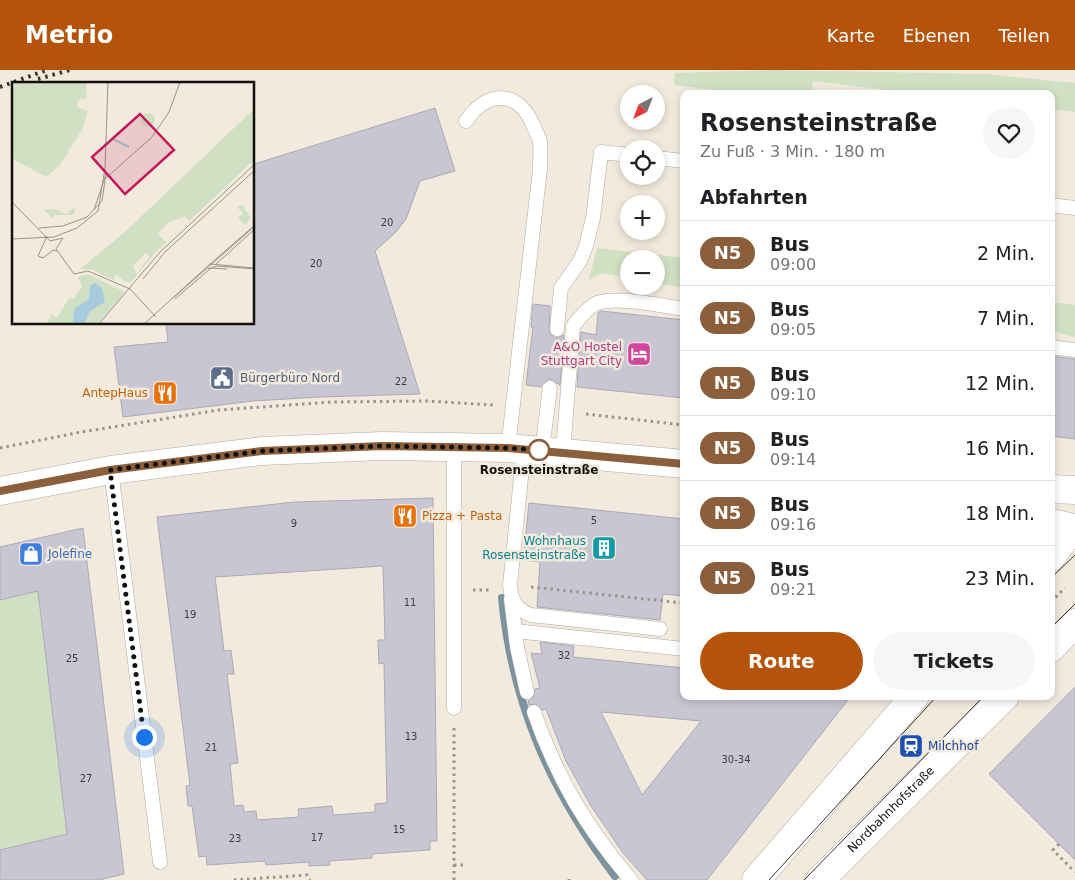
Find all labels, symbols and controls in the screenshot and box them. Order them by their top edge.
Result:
text: Metrio [25,21,113,49]
text: Karte [827,25,875,46]
text: Ebenen [903,25,971,46]
text: Teilen [999,25,1050,46]
inset map [12,82,255,325]
north arrow [620,85,665,130]
map controls [620,85,665,295]
button: heart [983,107,1035,159]
text: Rosensteinstraße [700,109,937,137]
button: locate [620,140,665,185]
text: Zu Fuß · 3 Min. · 180 m [700,142,885,161]
text: Abfahrten [700,186,808,208]
button: + [620,195,665,240]
house number: 20 [381,217,393,228]
text: Bus [770,233,809,255]
text: N5 [714,242,741,263]
text: 2 Min. [977,242,1035,264]
button: − [620,250,665,295]
text: 09:00 [770,255,816,274]
house number: 20 [310,258,322,269]
text: Bus [770,298,809,320]
text: N5 [714,307,741,328]
text: 7 Min. [977,307,1035,329]
text: 09:05 [770,320,816,339]
place label: A&O Hostel Stuttgart City [541,340,622,368]
hotel icon: A&O Hostel Stuttgart City [626,341,652,367]
text: Bus [770,363,809,385]
public building icon: Bürgerbüro Nord [209,365,235,391]
place label: Bürgerbüro Nord [240,371,340,385]
text: N5 [714,372,741,393]
text: 12 Min. [965,372,1035,394]
house number: 22 [395,376,407,387]
restaurant icon: AntepHaus [152,380,178,406]
text: 09:10 [770,385,816,404]
place label: AntepHaus [82,386,148,400]
text: Bus [770,428,809,450]
text: N5 [714,437,741,458]
text: 16 Min. [965,437,1035,459]
marker: Rosensteinstraße [528,439,550,461]
text: 09:14 [770,450,816,469]
place label: Rosensteinstraße [480,463,598,477]
text: Bus [770,493,809,515]
text: N5 [714,502,741,523]
text: 18 Min. [965,502,1035,524]
restaurant icon: Pizza + Pasta [392,503,418,529]
place label: Pizza + Pasta [422,509,502,523]
house number: 5 [591,515,597,526]
text: 09:16 [770,515,816,534]
house number: 9 [291,518,297,529]
place label: Wohnhaus Rosensteinstraße [482,534,586,562]
building icon: Wohnhaus Rosensteinstraße [591,535,617,561]
shop icon: Jolefine [18,541,44,567]
place label: Jolefine [47,547,92,561]
text: Bus [770,558,809,580]
text: N5 [714,567,741,588]
text: 23 Min. [965,567,1035,589]
text: 09:21 [770,580,816,599]
house number: 11 [404,597,416,608]
house number: 19 [184,609,196,620]
button: Route [700,632,863,690]
button: Tickets [873,632,1035,690]
house number: 32 [558,650,570,661]
house number: 25 [66,653,78,664]
your location [132,725,157,750]
house number: 13 [405,731,417,742]
station icon: Milchhof [898,733,924,759]
place label: Milchhof [928,739,979,753]
house number: 21 [205,742,217,753]
house number: 30-34 [721,754,751,765]
street label: Nordbahnhofstraße [845,764,937,855]
house number: 27 [80,773,92,784]
house number: 15 [393,824,405,835]
house number: 17 [311,832,323,843]
house number: 23 [229,833,241,844]

